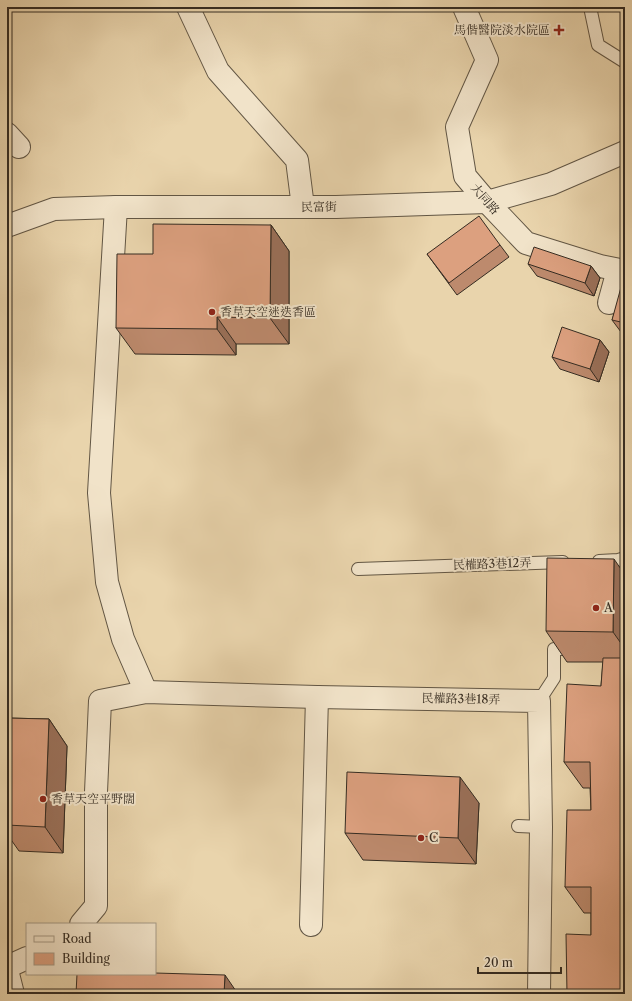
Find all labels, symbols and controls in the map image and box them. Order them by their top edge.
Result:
place label: 馬偕醫院淡水院區 [454,22,550,37]
marker: 馬偕醫院淡水院區 [553,24,565,36]
street label: 大同路 [468,180,503,217]
street label: 民富街 [301,199,338,214]
place label: 香草天空迷迭香區 [220,304,316,319]
marker: 香草天空迷迭香區 [207,307,217,317]
street label: 民權路3巷12弄 [452,555,532,572]
place label: A [603,600,614,615]
marker: A [591,603,601,613]
street label: 民權路3巷18弄 [422,690,501,707]
place label: 香草天空平野闊 [51,791,135,806]
marker: 香草天空平野闊 [38,794,48,804]
place label: C [429,830,438,845]
marker: C [416,833,426,843]
legend [26,923,156,975]
text: Road [62,931,92,946]
scale bar [478,949,561,975]
text: Building [62,951,110,966]
text: 20 m [484,955,513,970]

